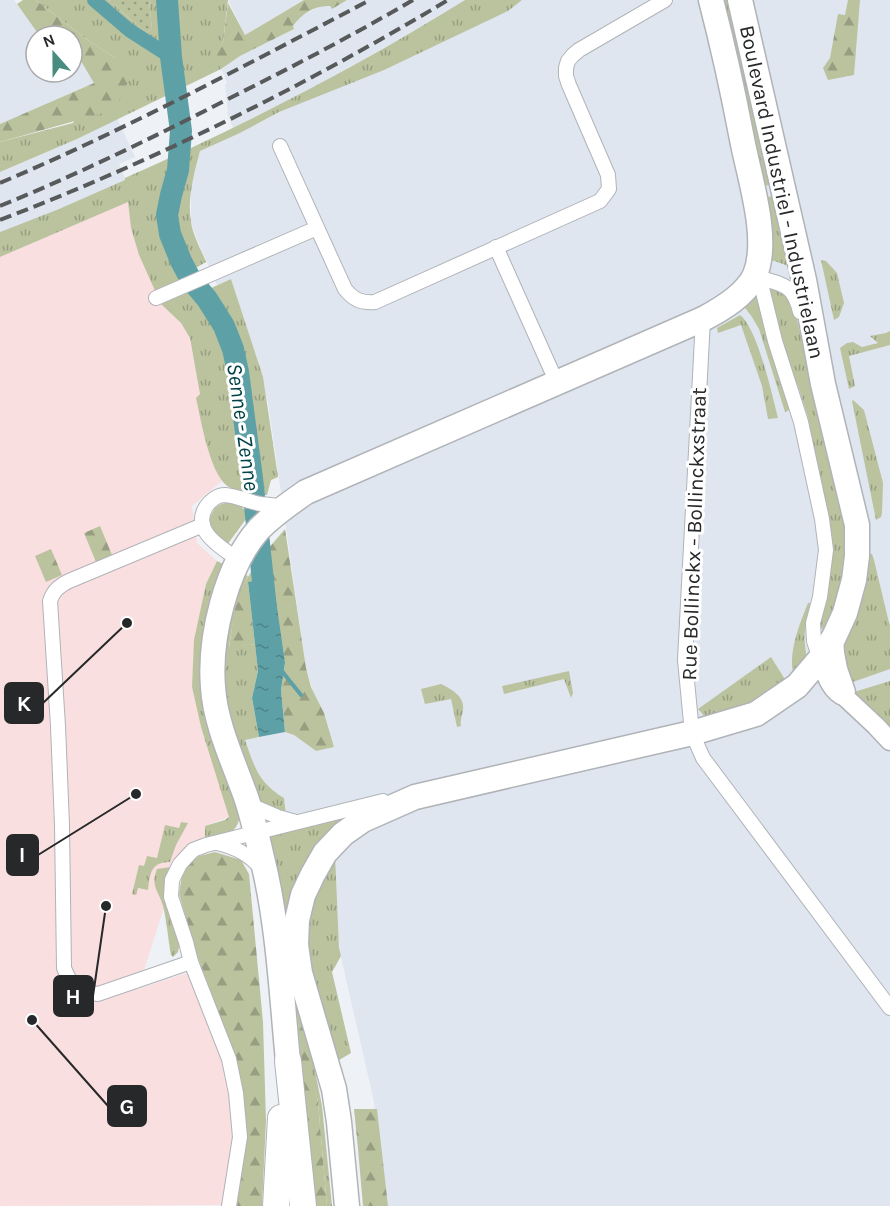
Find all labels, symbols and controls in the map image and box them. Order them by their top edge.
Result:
street label: Boulevard Industriel - Industrielaan [735,23,829,361]
north arrow [24,24,84,84]
text: N [40,30,58,51]
water label: Senne - Zenne [221,362,265,492]
street label: Rue Bollinckx - Bollinckxstraat [677,387,711,681]
callout: K [5,683,43,723]
text: K [17,691,32,717]
callout: I [7,835,38,875]
text: I [19,842,25,868]
callout: H [54,976,93,1016]
text: H [65,984,81,1010]
callout: G [108,1086,146,1126]
text: G [120,1094,134,1120]

